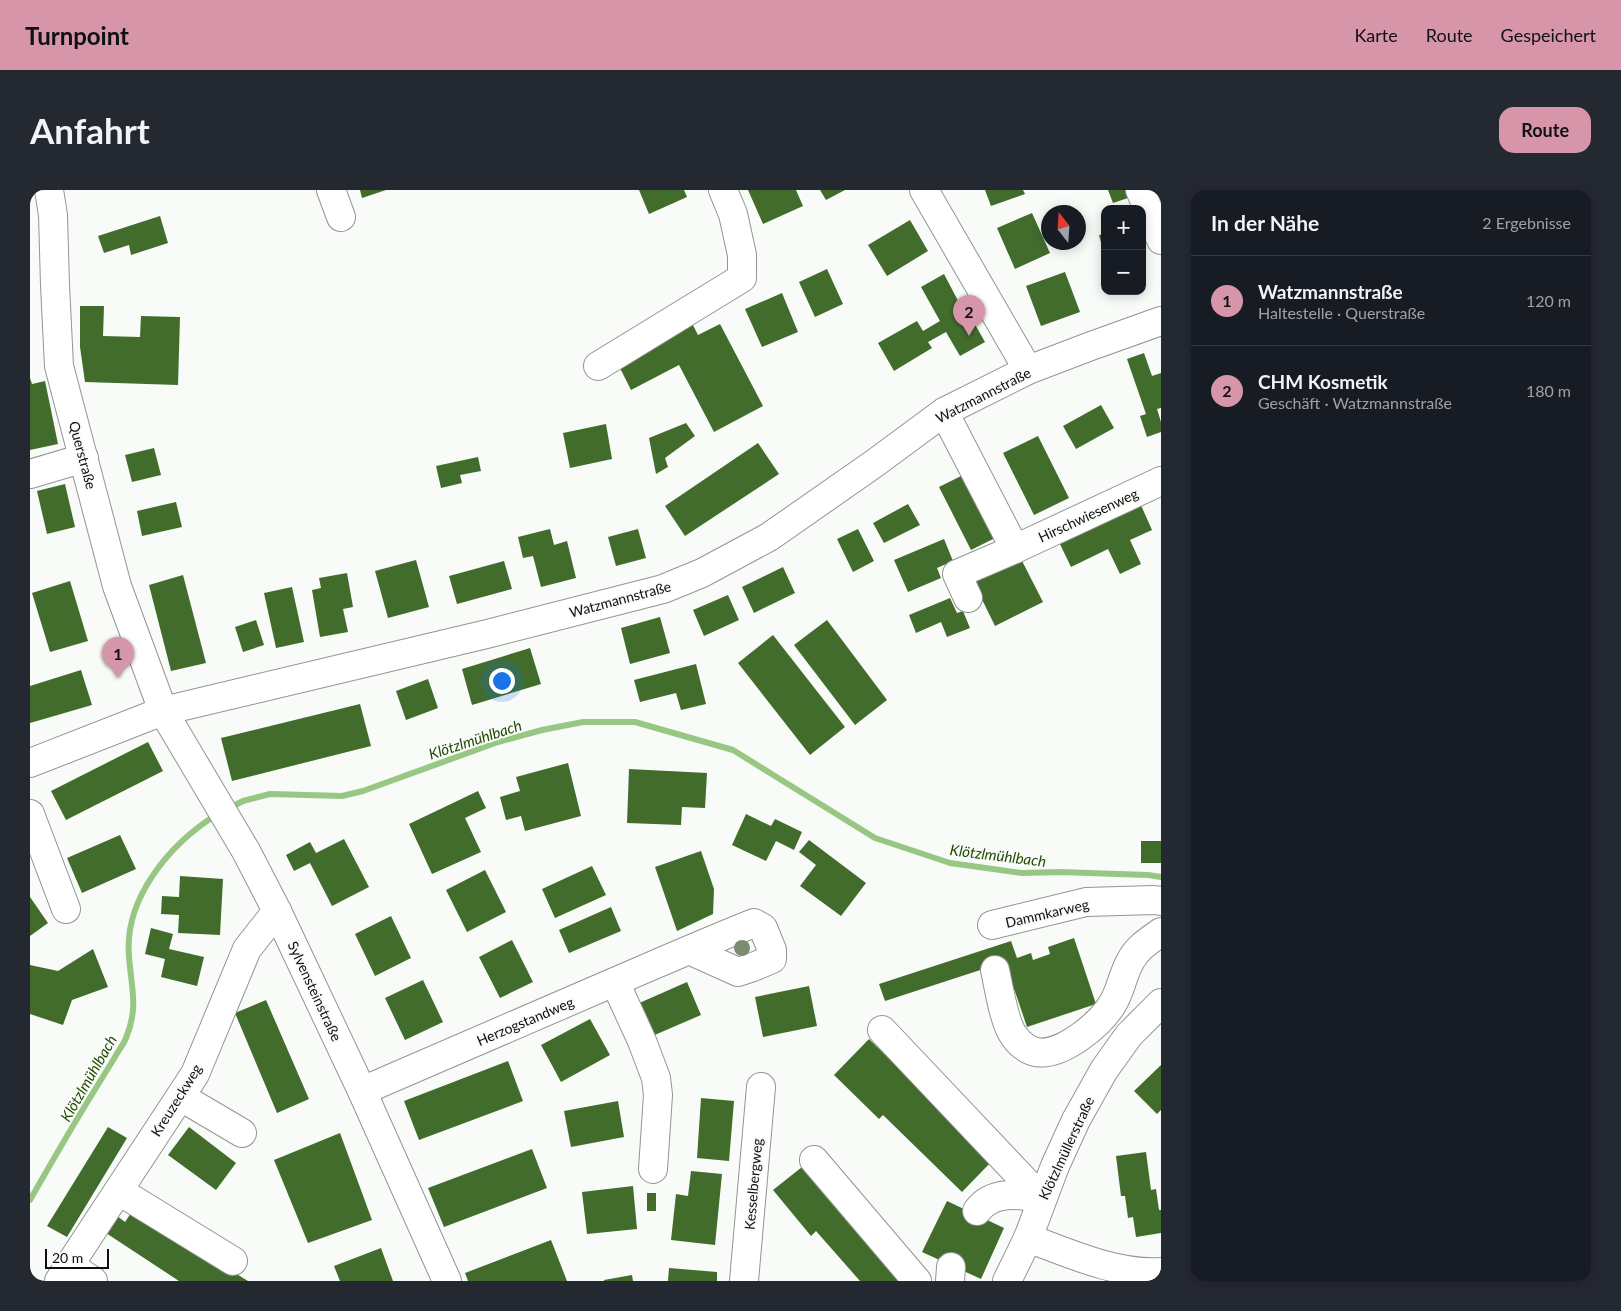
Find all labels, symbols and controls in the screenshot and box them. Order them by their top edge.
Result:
text: Turnpoint [25,21,129,50]
text: Karte [1354,24,1398,46]
text: Route [1426,24,1473,46]
text: Gespeichert [1501,24,1596,46]
button: Route [1499,107,1591,153]
text: Anfahrt [30,109,150,151]
north arrow [1041,205,1086,250]
map controls [1101,205,1146,295]
button: + [1101,205,1146,250]
text: In der Nähe [1211,210,1319,235]
text: 2 Ergebnisse [1482,213,1571,232]
button: − [1101,250,1146,295]
text: Watzmannstraße [1258,280,1403,303]
text: 1 [1222,291,1232,310]
text: 120 m [1526,291,1571,310]
pin: 2 [953,295,985,336]
text: Haltestelle · Querstraße [1258,303,1425,322]
street label: Watzmannstraße [933,364,1033,426]
text: CHM Kosmetik [1258,370,1388,393]
text: 2 [1222,381,1232,400]
text: 180 m [1526,381,1571,400]
text: Geschäft · Watzmannstraße [1258,393,1452,412]
street label: Querstraße [66,419,100,491]
street label: Hirschwiesenweg [1035,484,1141,546]
street label: Watzmannstraße [567,577,673,621]
pin: 1 [102,637,134,678]
your location [489,668,515,694]
water label: Klötzlmühlbach [426,715,524,763]
water label: Klötzlmühlbach [949,840,1047,870]
street label: Dammkarweg [1004,895,1090,931]
street label: Sylvensteinstraße [284,938,346,1044]
street label: Herzogstandweg [474,993,576,1049]
water label: Klötzlmühlbach [56,1032,120,1124]
street label: Kreuzeckweg [147,1061,205,1139]
street label: Klötzlmüllerstraße [1035,1094,1097,1202]
street label: Kesselbergweg [741,1137,765,1231]
scale bar [45,1246,109,1269]
text: 20 m [52,1249,83,1266]

